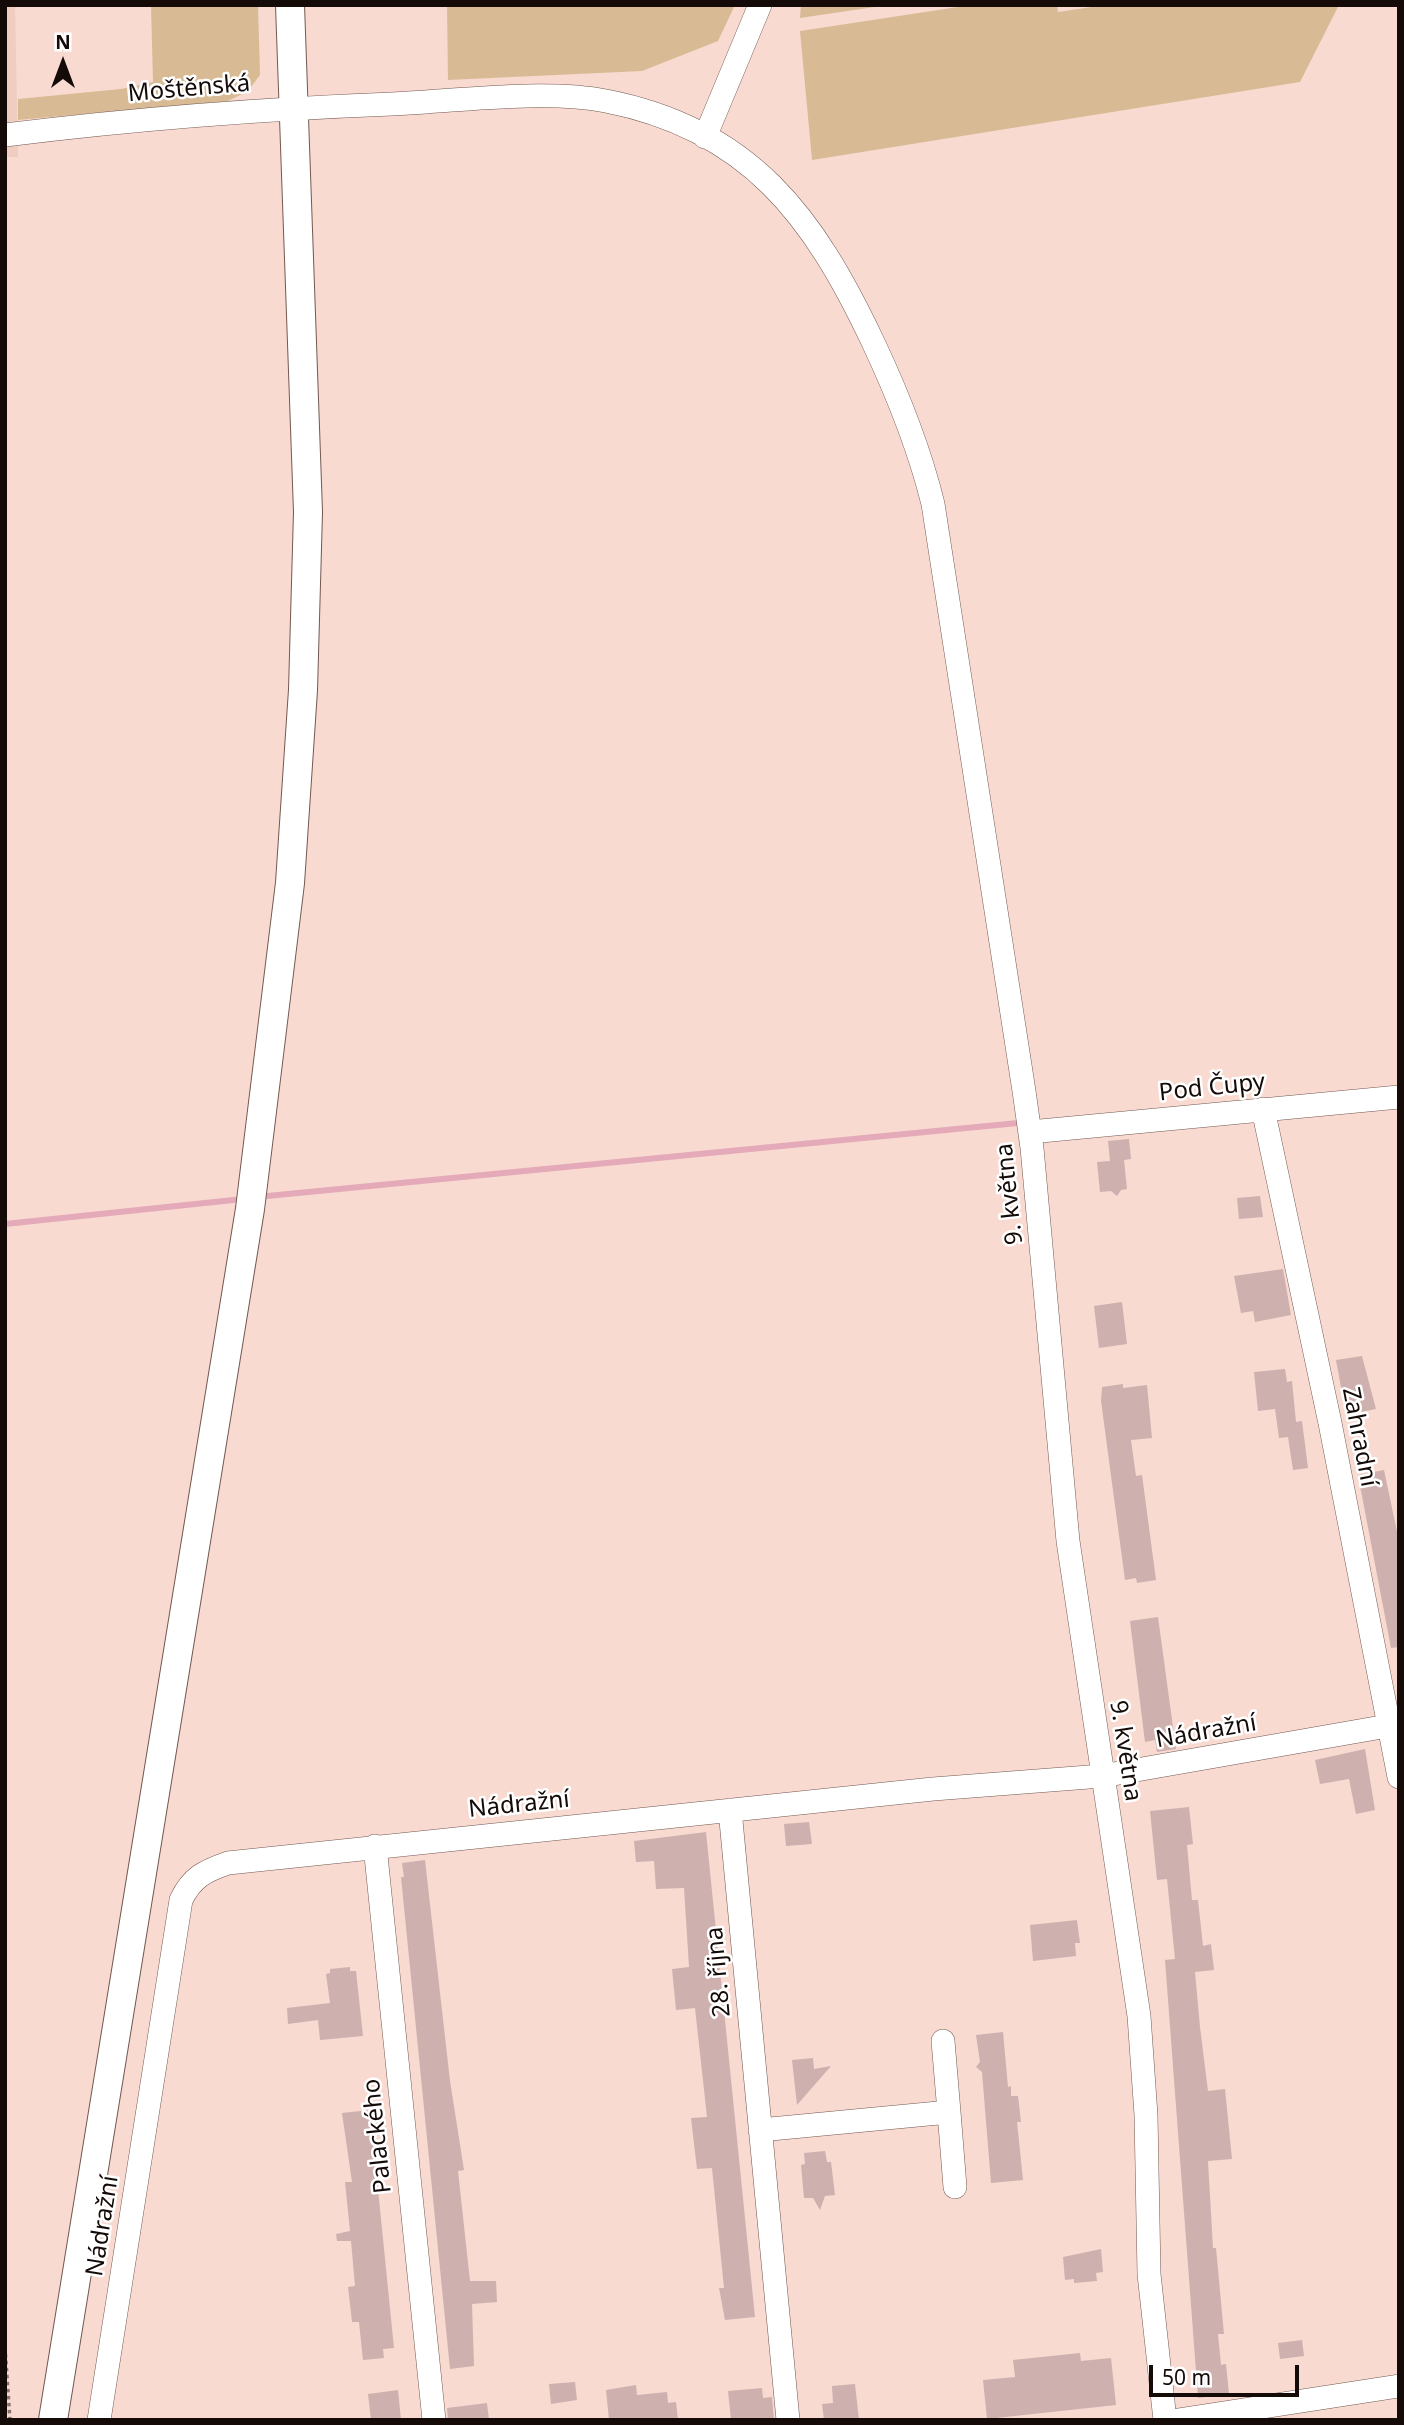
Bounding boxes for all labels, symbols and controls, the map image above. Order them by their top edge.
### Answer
north arrow [28,28,98,98]
text: N [55,29,71,55]
street label: Moštěnská [127,69,251,109]
street label: Pod Čupy [1158,1068,1266,1108]
street label: 9. května [990,1142,1030,1246]
street label: Zahradní [1335,1385,1383,1489]
street label: 9. května [1103,1698,1147,1804]
street label: Nádražní [1153,1709,1259,1755]
street label: Nádražní [467,1785,571,1825]
street label: 28. října [701,1926,737,2018]
street label: Palackého [358,2077,398,2195]
street label: Nádražní [81,2174,125,2278]
scale bar [1152,2352,1302,2396]
text: 50 m [1162,2363,1211,2391]

